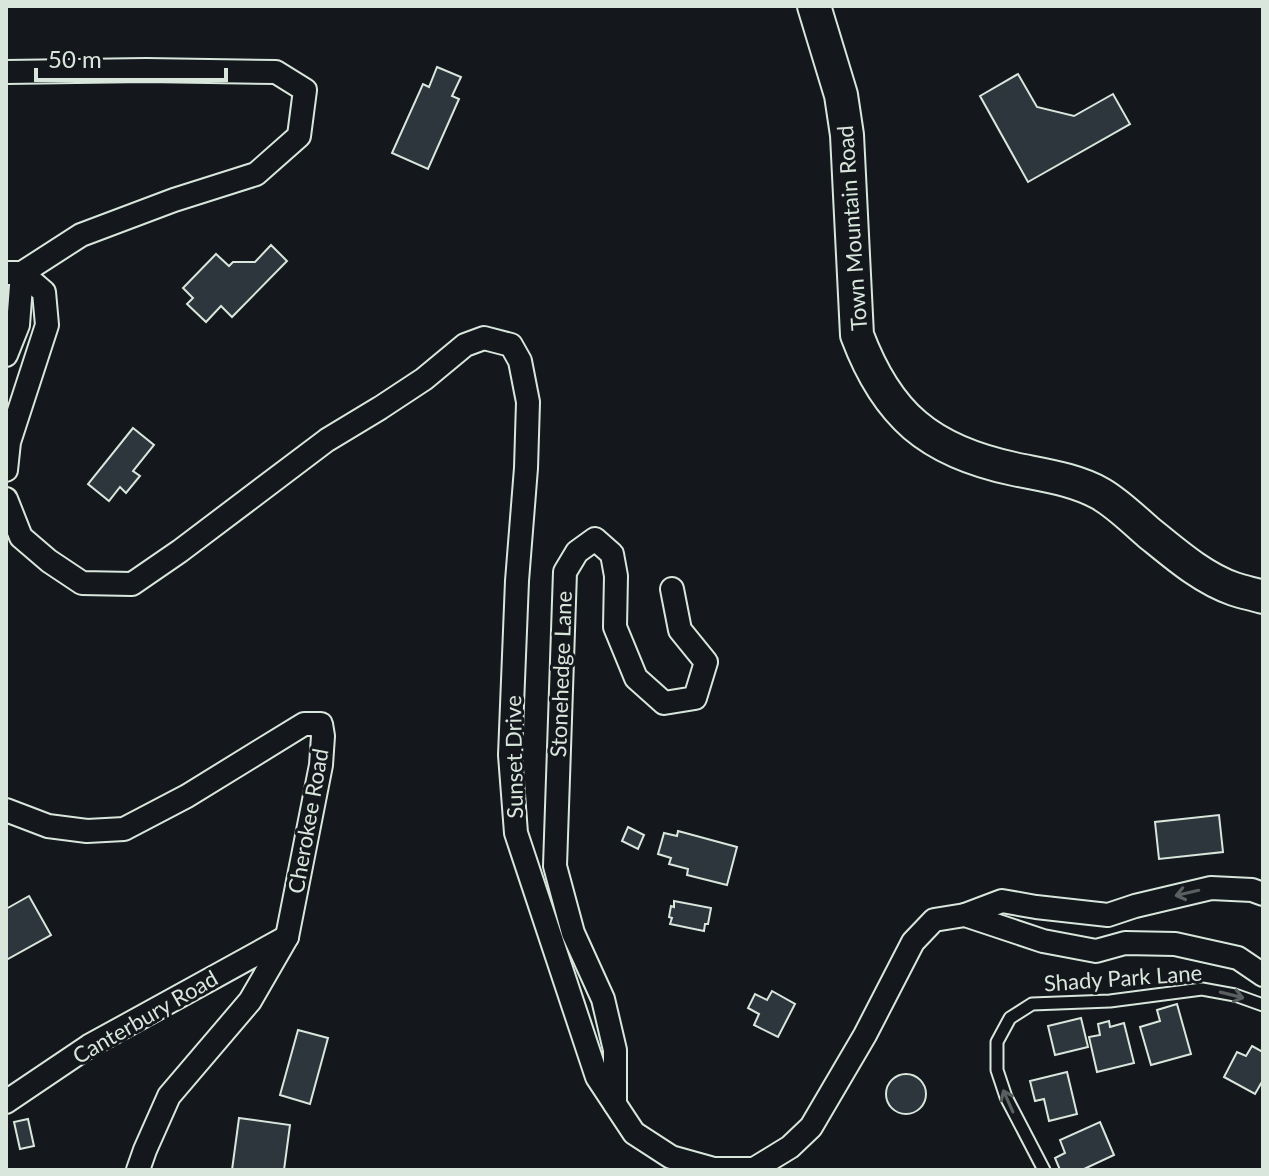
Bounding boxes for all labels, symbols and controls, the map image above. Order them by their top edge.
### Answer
scale bar [36,32,226,82]
text: 50 m [48,44,102,73]
street label: Town Mountain Road [831,125,872,332]
street label: Stonehedge Lane [544,590,577,758]
street label: Sunset Drive [499,695,528,819]
street label: Cherokee Road [281,746,334,896]
one-way arrow [1174,887,1200,902]
street label: Shady Park Lane [1043,959,1203,996]
street label: Canterbury Road [67,964,222,1069]
one-way arrow [1218,989,1244,1004]
one-way arrow [1000,1089,1015,1114]

